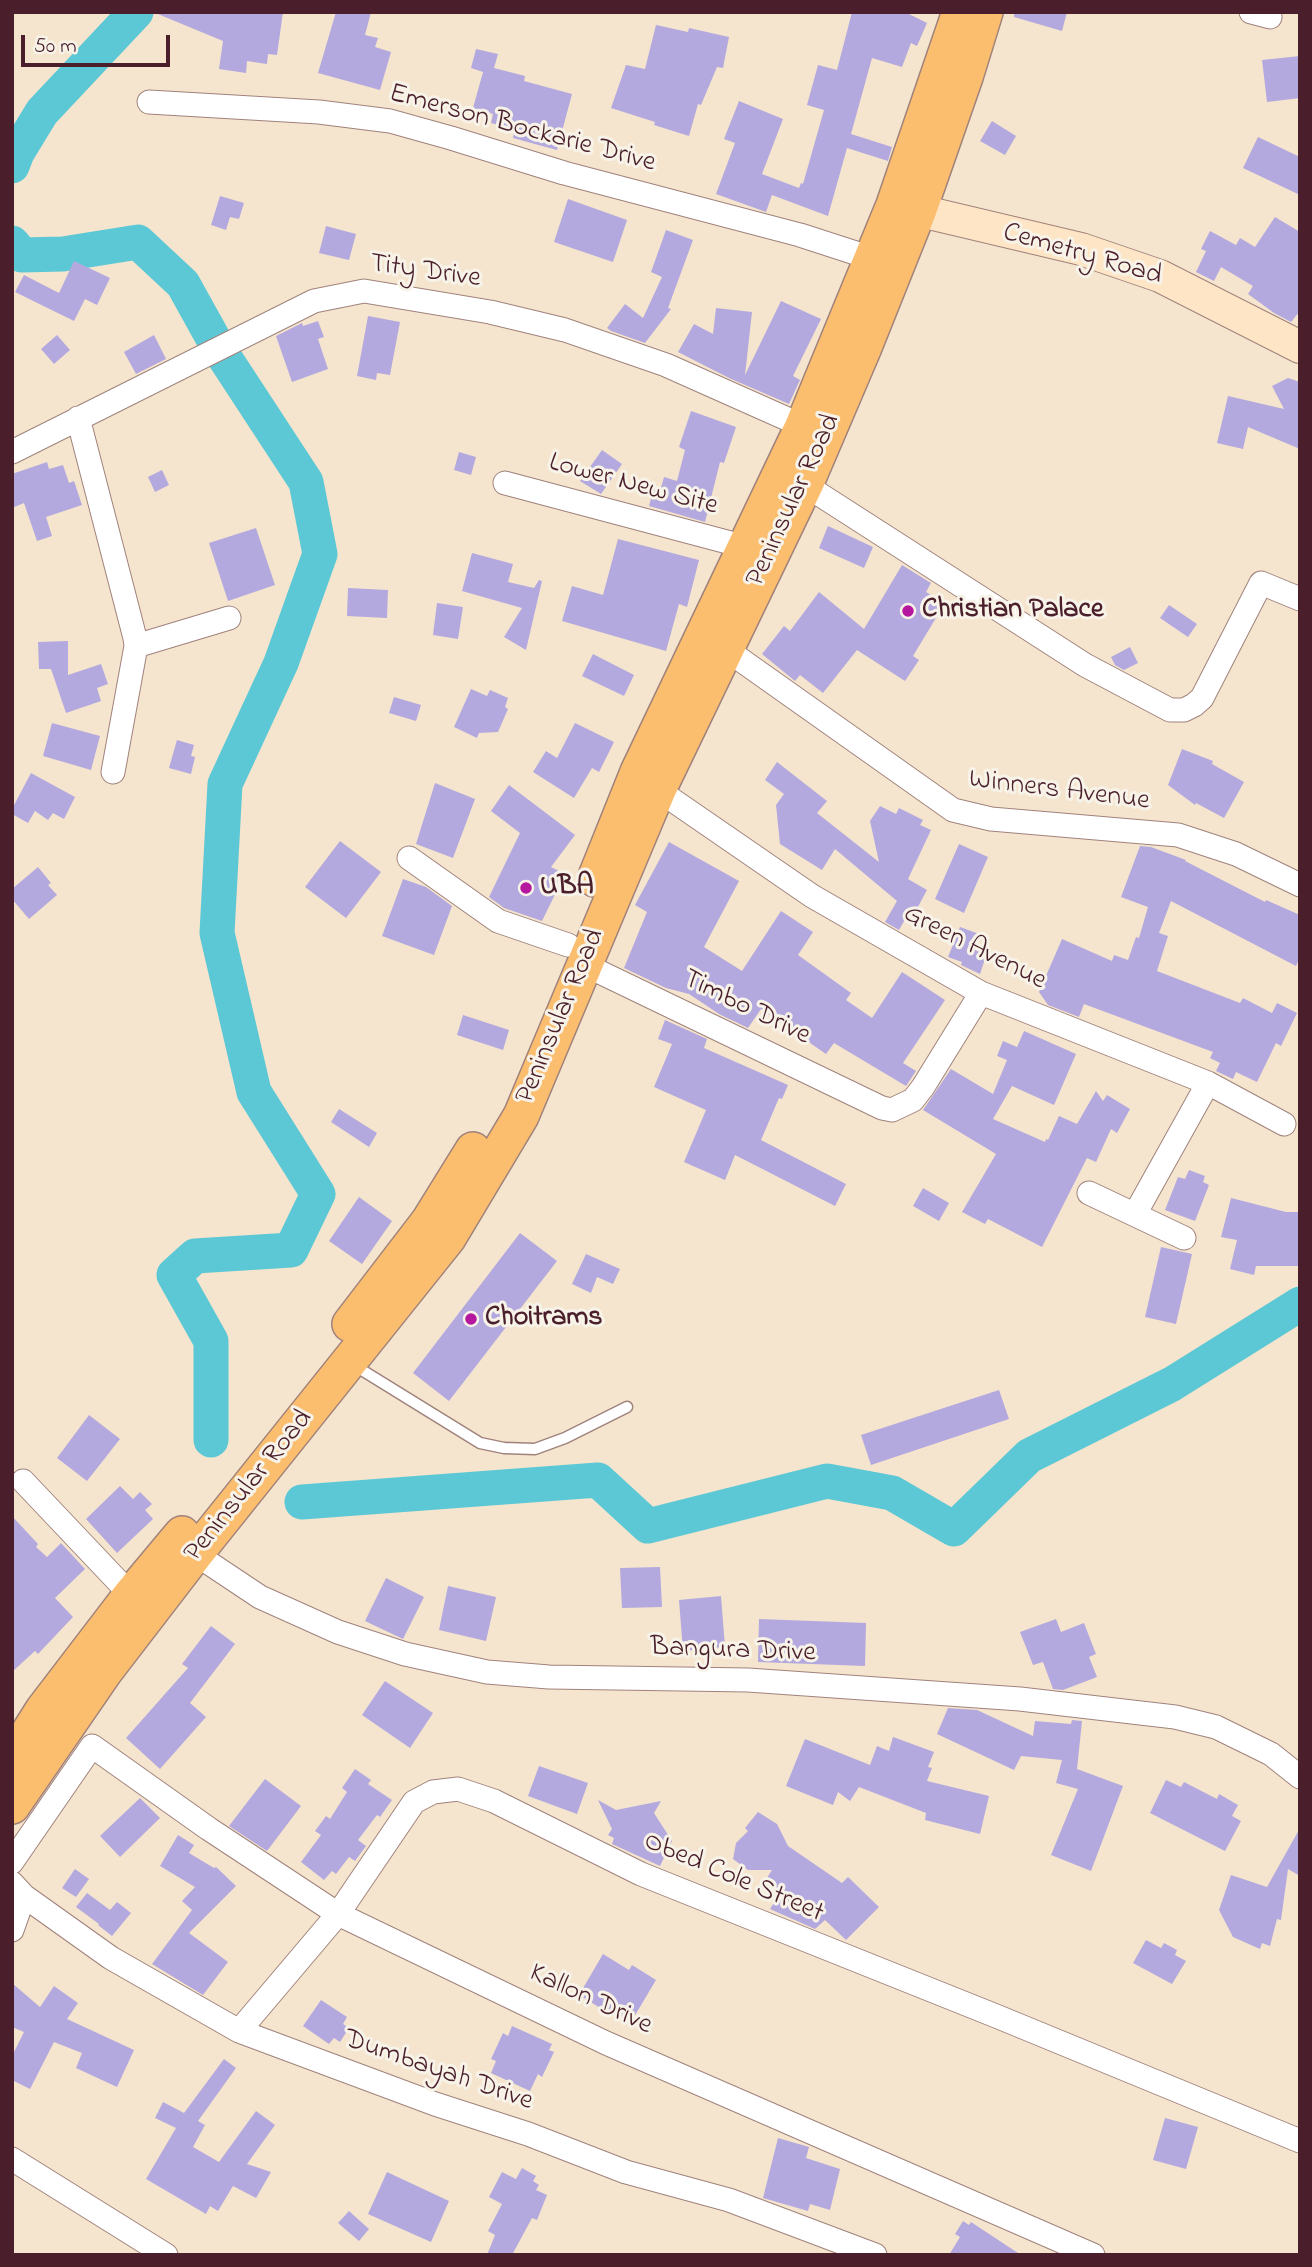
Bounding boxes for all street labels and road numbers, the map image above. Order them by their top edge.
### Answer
street label: Emerson Bockarie Drive [385,78,659,182]
street label: Cemetry Road [999,217,1165,295]
street label: Tity Drive [367,249,483,297]
street label: Peninsular Road [740,409,850,593]
street label: Lower New Site [545,447,721,525]
street label: Winners Avenue [967,764,1151,820]
street label: Green Avenue [897,899,1051,999]
street label: Peninsular Road [510,925,614,1109]
street label: Timbo Drive [677,964,815,1054]
street label: Peninsular Road [178,1404,322,1570]
street label: Bangura Drive [650,1632,816,1672]
street label: Obed Cole Street [638,1826,828,1932]
street label: Kallon Drive [523,1958,657,2044]
street label: Dumbayah Drive [339,2024,537,2120]

